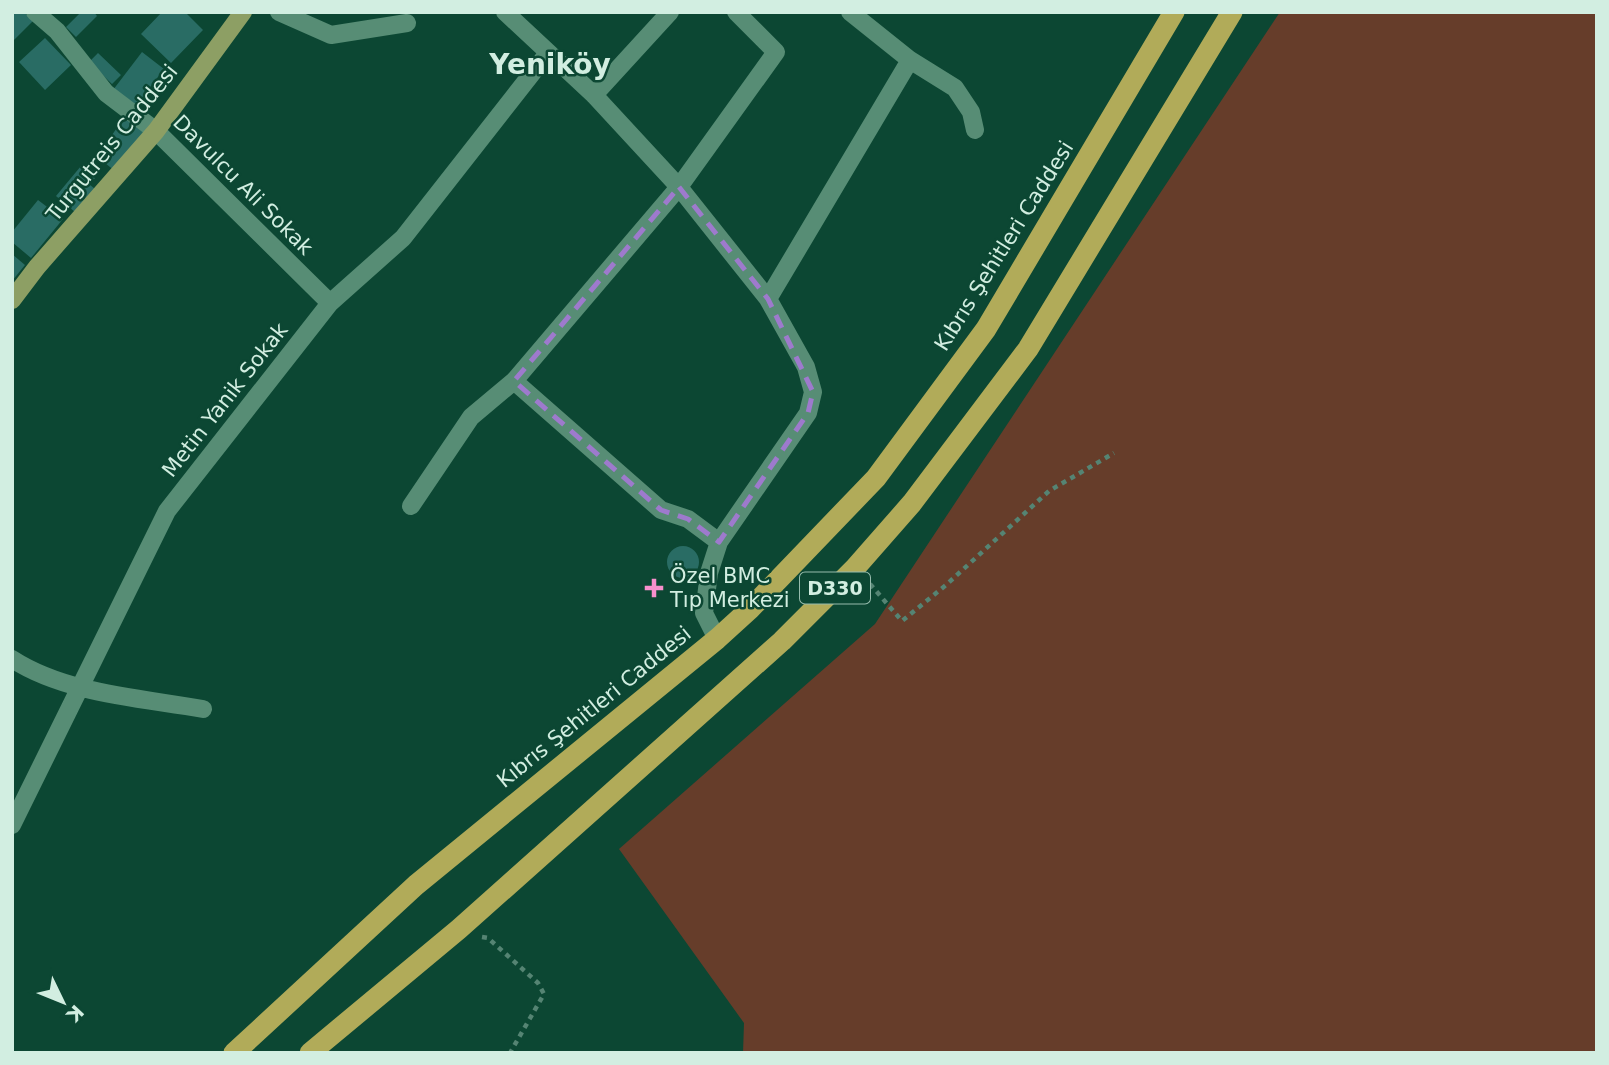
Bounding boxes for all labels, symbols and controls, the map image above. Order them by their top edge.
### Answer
district label: Yeniköy [488,48,611,81]
street label: Turgutreis Caddesi [41,60,183,227]
street label: Davulcu Ali Sokak [168,110,318,260]
street label: Kıbrıs Şehitleri Caddesi [930,137,1078,355]
street label: Metin Yanik Sokak [157,318,293,482]
place label: Özel BMC Tıp Merkezi [669,563,790,612]
road number: D330 [800,572,870,604]
marker: Özel BMC Tıp Merkezi [644,578,664,598]
street label: Kıbrıs Şehitleri Caddesi [492,621,696,793]
north arrow [28,967,98,1037]
text: K [62,1001,89,1027]

